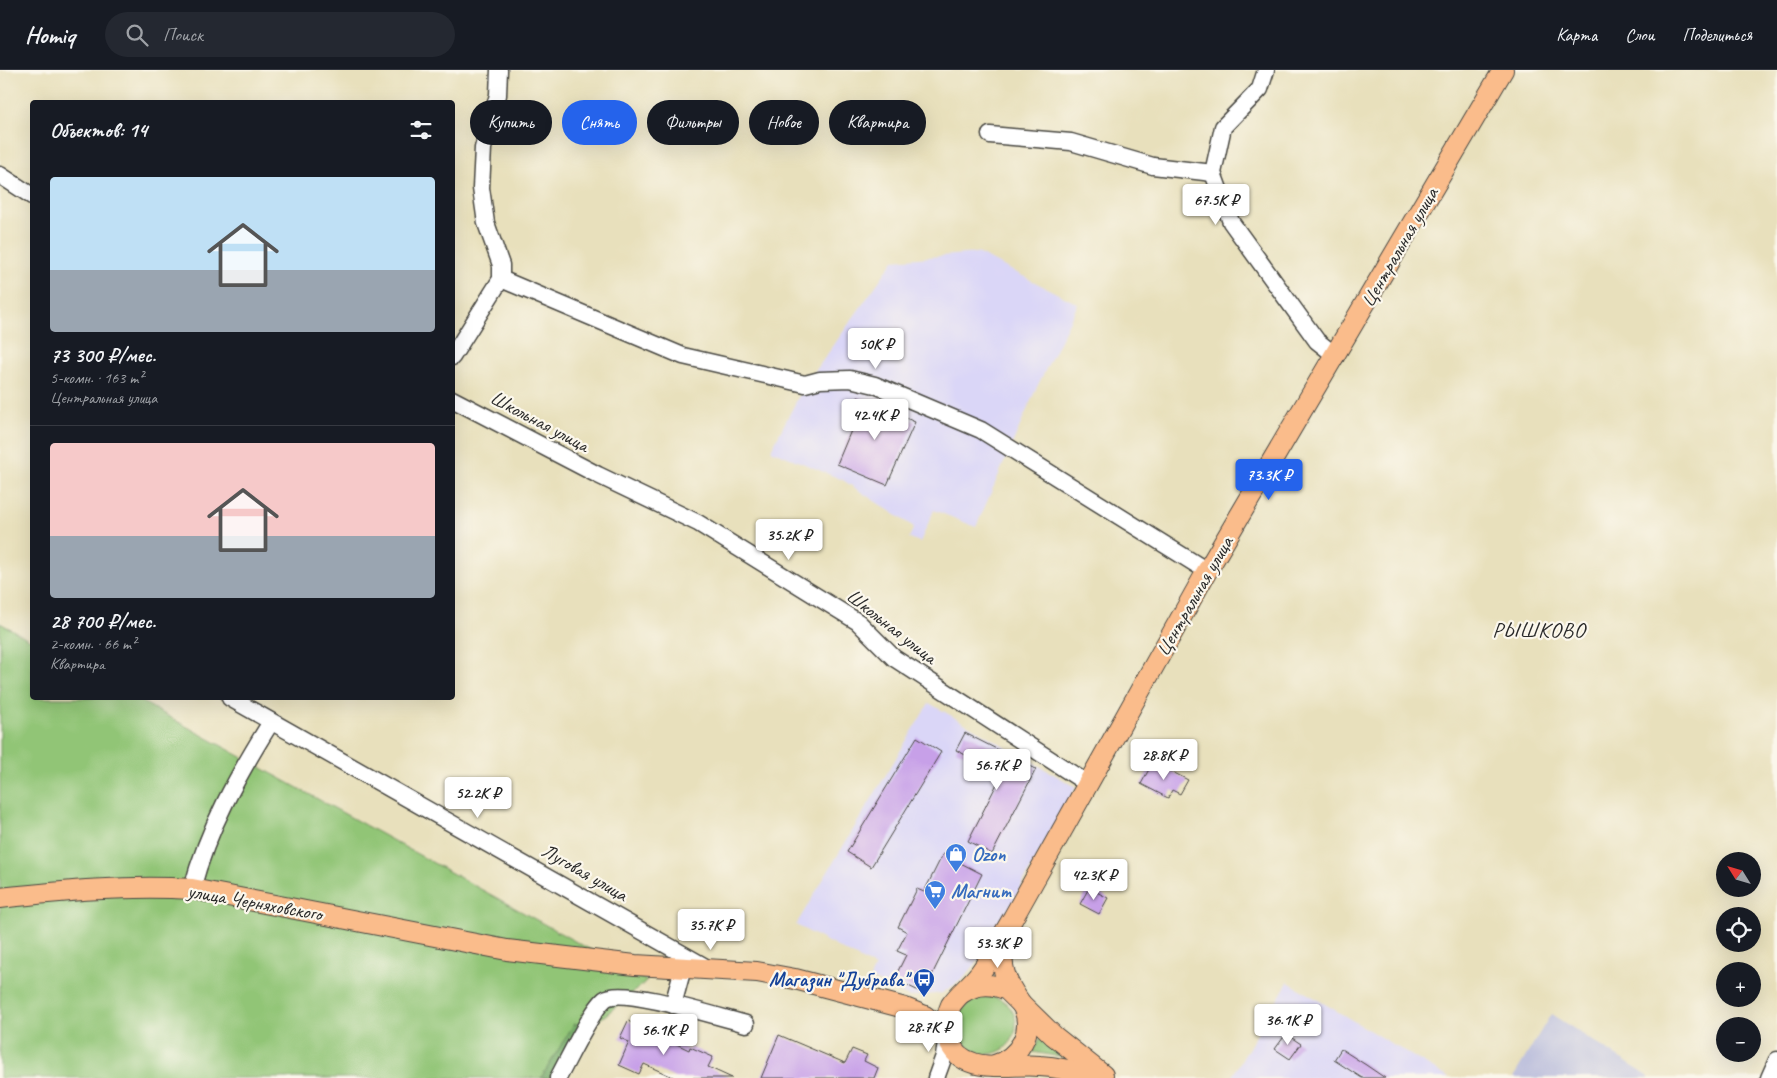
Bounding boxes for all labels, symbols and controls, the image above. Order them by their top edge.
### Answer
search box [105,12,455,57]
text: Homiq [25,20,75,50]
icon: search [123,21,151,49]
text: Поиск [163,23,203,47]
text: Карта [1556,24,1597,46]
text: Слои [1625,24,1654,46]
text: Поделиться [1682,24,1752,46]
chip: Купить [470,100,552,145]
chip: Снять [562,100,637,145]
chip: Фильтры [647,100,739,145]
chip: Новое [749,100,819,145]
chip: Квартира [829,100,926,145]
icon: filters [407,116,435,144]
text: Объектов: 14 [50,117,147,143]
street label: Центральная улица [1355,182,1444,312]
pin: 67.5K ₽ [1170,184,1262,226]
text: 67.5K ₽ [1193,190,1239,210]
icon: home [198,210,288,300]
pin: 50K ₽ [841,328,911,370]
text: 50K ₽ [859,334,893,354]
text: 73 300 ₽/мес. [50,342,156,368]
text: 5-комн. · 163 m² [50,368,143,388]
street label: Школьная улица [486,385,595,459]
text: Центральная улица [50,388,157,408]
pin: 42.4K ₽ [829,398,921,441]
text: 42.4K ₽ [852,405,898,425]
pin: 73.3K ₽ [1223,458,1315,501]
text: 73.3K ₽ [1247,465,1291,485]
icon: home [198,475,288,565]
pin: 35.2K ₽ [743,518,835,561]
text: 35.2K ₽ [767,525,811,545]
street label: Центральная улица [1150,531,1239,661]
street label: Школьная улица [841,583,943,671]
text: 28 700 ₽/мес. [50,608,156,634]
district label: РЫШКОВО [1492,616,1587,644]
text: 2-комн. · 66 m² [50,634,136,654]
text: Квартира [50,654,105,674]
pin: 28.8K ₽ [1118,738,1210,781]
text: 28.8K ₽ [1141,745,1187,765]
pin: 56.7K ₽ [951,748,1043,791]
text: 56.7K ₽ [974,755,1020,775]
pin: 52.2K ₽ [432,776,524,819]
text: 52.2K ₽ [456,783,500,803]
street label: Луговая улица [537,838,633,908]
shop icon: Ozon [944,842,968,873]
place label: Ozon [972,842,1006,867]
north arrow [1716,852,1761,898]
map controls [1716,852,1761,1062]
pin: 42.3K ₽ [1048,858,1140,901]
text: 42.3K ₽ [1071,865,1117,885]
street label: улица Черняховского [185,878,326,927]
supermarket icon: Магнит [923,879,947,910]
place label: Магнит [951,879,1012,904]
button: locate [1716,907,1761,952]
pin: 35.7K ₽ [665,908,757,951]
text: 35.7K ₽ [689,915,733,935]
pin: 53.3K ₽ [952,926,1044,969]
text: 53.3K ₽ [976,933,1020,953]
button: + [1716,962,1761,1007]
place label: Магазин "Дубрава" [769,967,912,993]
bus stop icon: Магазин "Дубрава" [912,967,936,998]
pin: 36.1K ₽ [1242,1004,1334,1046]
pin: 28.7K ₽ [883,1010,975,1053]
text: 36.1K ₽ [1265,1010,1311,1030]
pin: 56.1K ₽ [618,1014,710,1056]
text: 28.7K ₽ [907,1017,951,1037]
button: − [1716,1017,1761,1062]
text: 56.1K ₽ [641,1020,687,1040]

